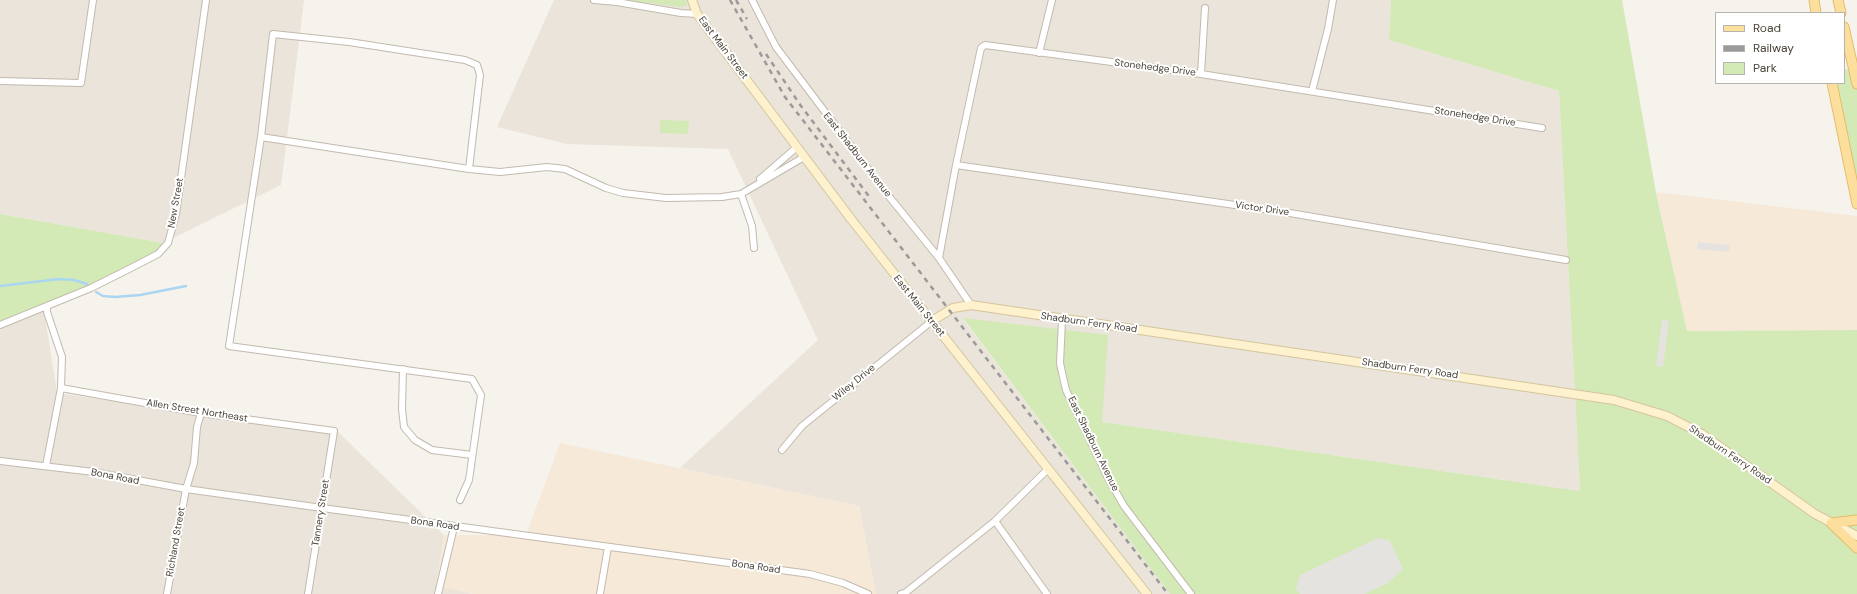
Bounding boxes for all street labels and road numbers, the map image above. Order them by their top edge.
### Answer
street label: East Main Street [696,14,750,82]
street label: Stonehedge Drive [1114,57,1196,79]
street label: Stonehedge Drive [1434,105,1516,129]
street label: East Shadburn Avenue [820,110,894,200]
street label: New Street [166,177,186,229]
street label: Victor Drive [1234,199,1290,219]
street label: East Main Street [891,273,947,339]
street label: Shadburn Ferry Road [1040,310,1138,336]
street label: Shadburn Ferry Road [1361,356,1459,382]
street label: Wiley Drive [830,362,878,404]
street label: East Shadburn Avenue [1065,395,1121,493]
street label: Allen Street Northeast [146,397,248,425]
street label: Shadburn Ferry Road [1686,423,1774,487]
street label: Bona Road [90,466,140,488]
street label: Tannery Street [310,479,332,547]
street label: Richland Street [164,506,188,578]
street label: Bona Road [410,515,460,533]
street label: Bona Road [731,558,781,576]

